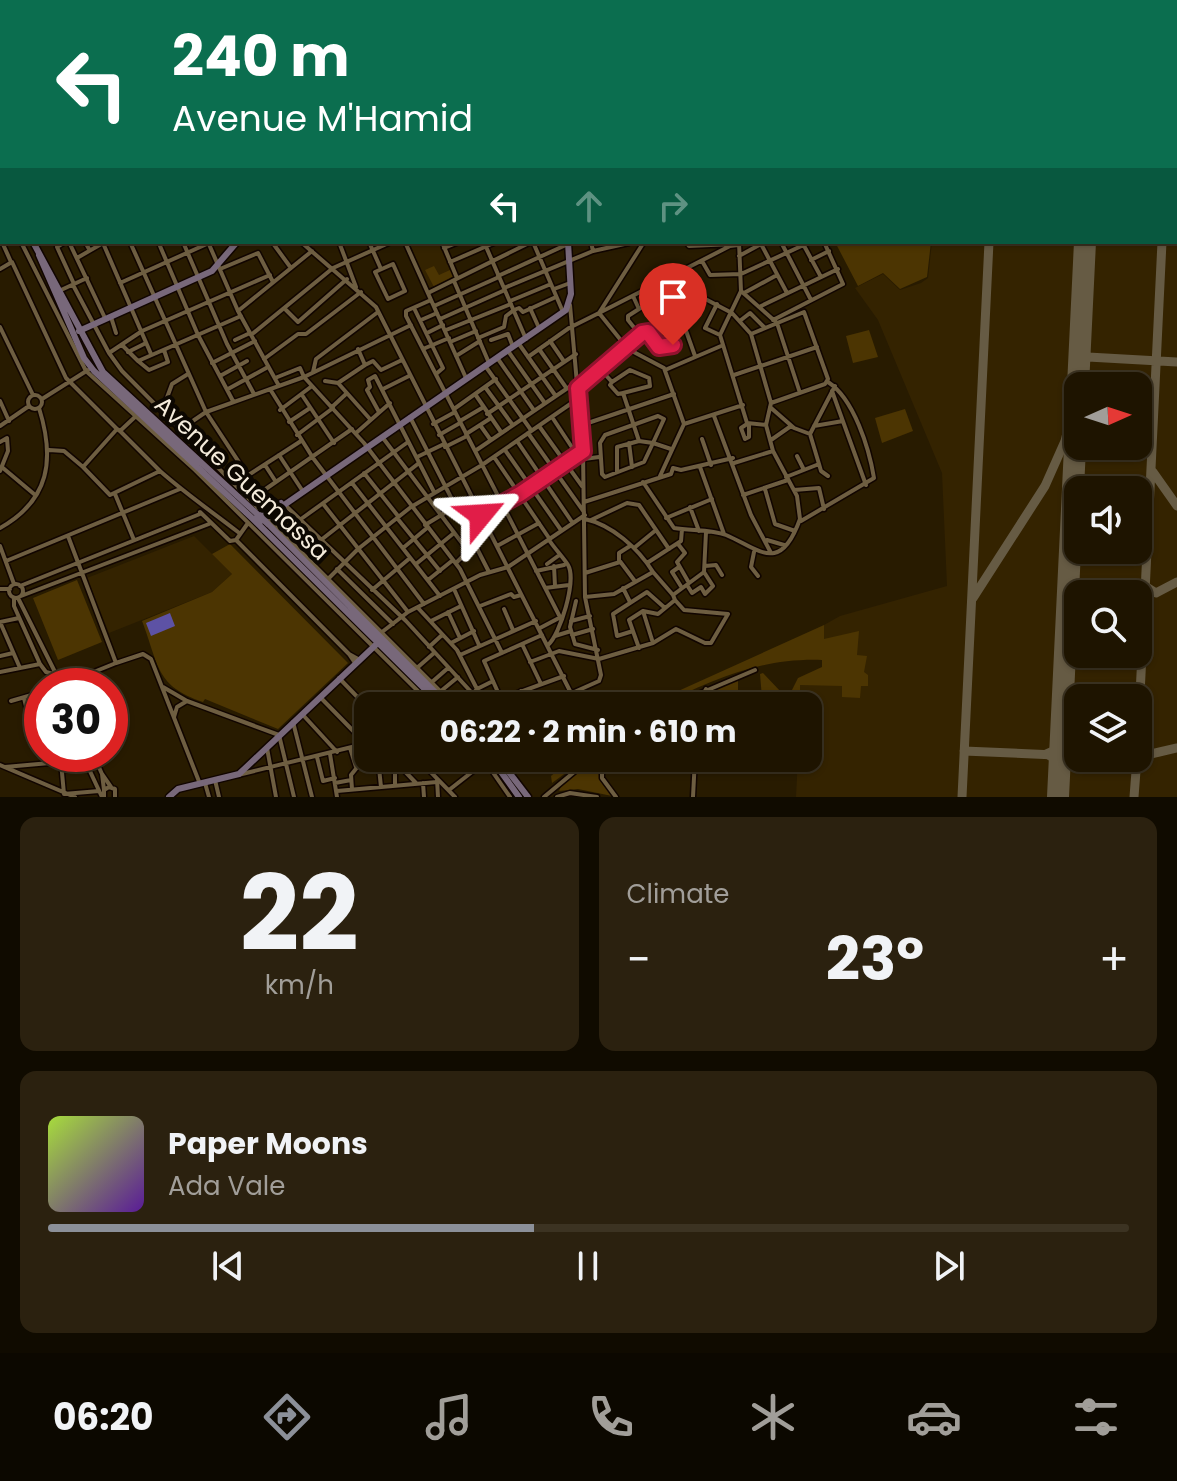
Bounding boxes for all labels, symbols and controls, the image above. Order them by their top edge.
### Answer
text: 240 m [172,17,350,96]
icon: left [40,32,144,136]
text: Avenue M'Hamid [172,93,473,144]
icon: left [483,184,527,228]
icon: ahead [567,184,611,228]
icon: right [651,184,695,228]
pin [639,263,707,345]
icon: arrive [651,275,695,319]
north arrow [1064,372,1152,460]
map controls [1064,372,1152,772]
street label: Avenue Guemassa [147,388,337,568]
position arrow [439,473,523,557]
button: sound [1064,476,1152,564]
button: search [1064,580,1152,668]
speed limit sign: 30 [24,668,128,772]
button: layers [1064,684,1152,772]
text: 06:22 · 2 min · 610 m [439,710,737,753]
text: 22 [240,841,359,986]
text: Climate [627,876,729,912]
text: 23° [826,917,924,1001]
text: − [627,929,651,990]
text: + [1099,929,1129,990]
text: km/h [265,967,334,1003]
text: Paper Moons [168,1122,368,1165]
text: Ada Vale [168,1168,285,1204]
icon: previous [206,1244,250,1288]
icon: pause [566,1244,610,1288]
icon: next [927,1244,971,1288]
icon: directions [259,1389,315,1445]
icon: music [421,1389,477,1445]
icon: phone [583,1389,639,1445]
icon: climate [745,1389,801,1445]
icon: car [906,1389,962,1445]
icon: filters [1068,1389,1124,1445]
text: 06:20 [53,1392,154,1443]

